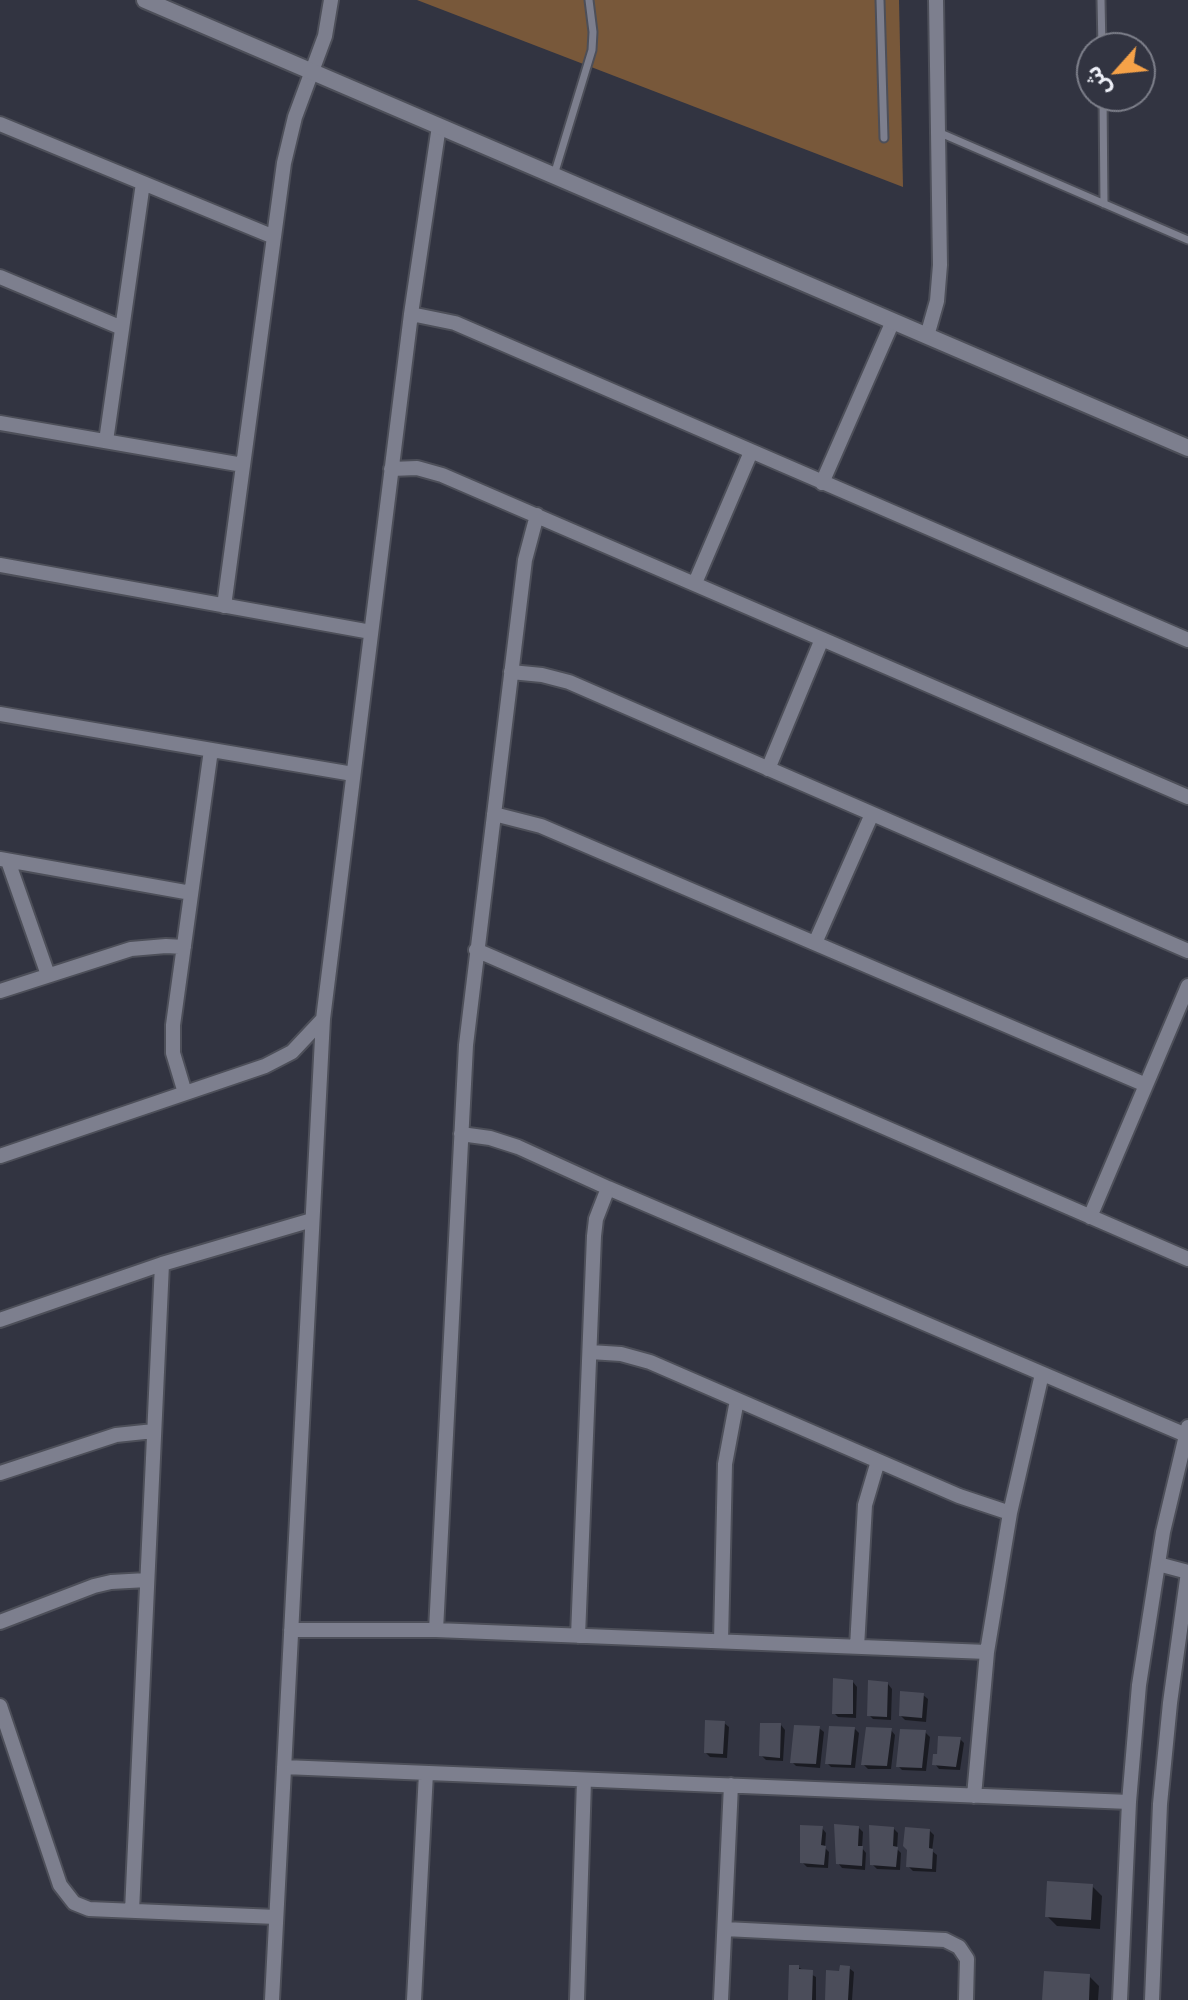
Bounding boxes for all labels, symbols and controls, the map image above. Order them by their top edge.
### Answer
north arrow [1076,32,1156,112]
text: ش [1074,61,1117,103]

